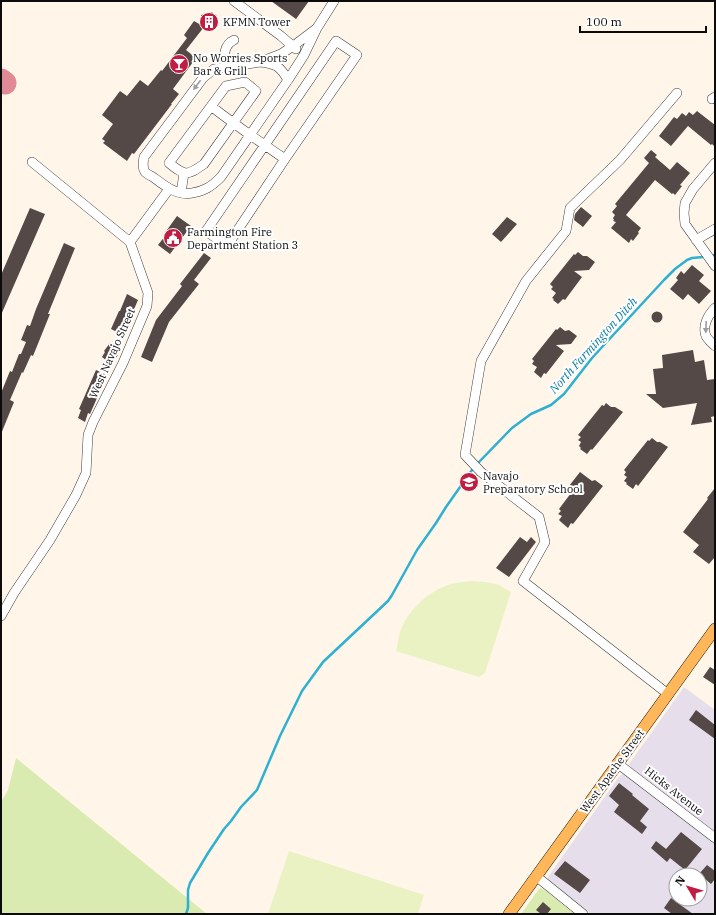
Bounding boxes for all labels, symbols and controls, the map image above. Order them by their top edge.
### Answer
scale bar [580,8,706,34]
building icon: KFMN Tower [198,11,220,33]
text: 100 m [586,14,622,29]
place label: KFMN Tower [223,15,291,29]
place label: No Worries Sports Bar & Grill [193,51,287,78]
bar icon: No Worries Sports Bar & Grill [168,53,190,75]
one-way arrow [193,80,201,91]
place label: Farmington Fire Department Station 3 [187,225,298,252]
public building icon: Farmington Fire Department Station 3 [162,227,184,249]
water label: North Farmington Ditch [545,293,640,397]
street label: West Navajo Street [86,306,138,400]
one-way arrow [703,321,710,334]
place label: Navajo Preparatory School [483,469,583,496]
school or university icon: Navajo Preparatory School [458,471,480,493]
street label: West Apache Street [577,726,647,816]
street label: Hicks Avenue [642,764,706,818]
north arrow [668,867,708,907]
text: N [672,873,688,889]

